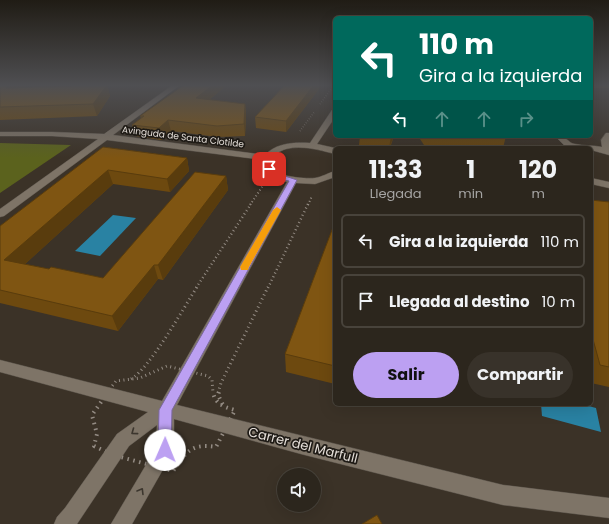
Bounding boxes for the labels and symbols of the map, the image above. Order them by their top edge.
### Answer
street label: Avinguda de Santa Clotilde [121,124,245,150]
pin [252,152,286,186]
street label: Carrer del Marfull [246,422,360,468]
one-way arrow [131,427,138,435]
position arrow [144,429,186,471]
one-way arrow [136,488,144,495]

